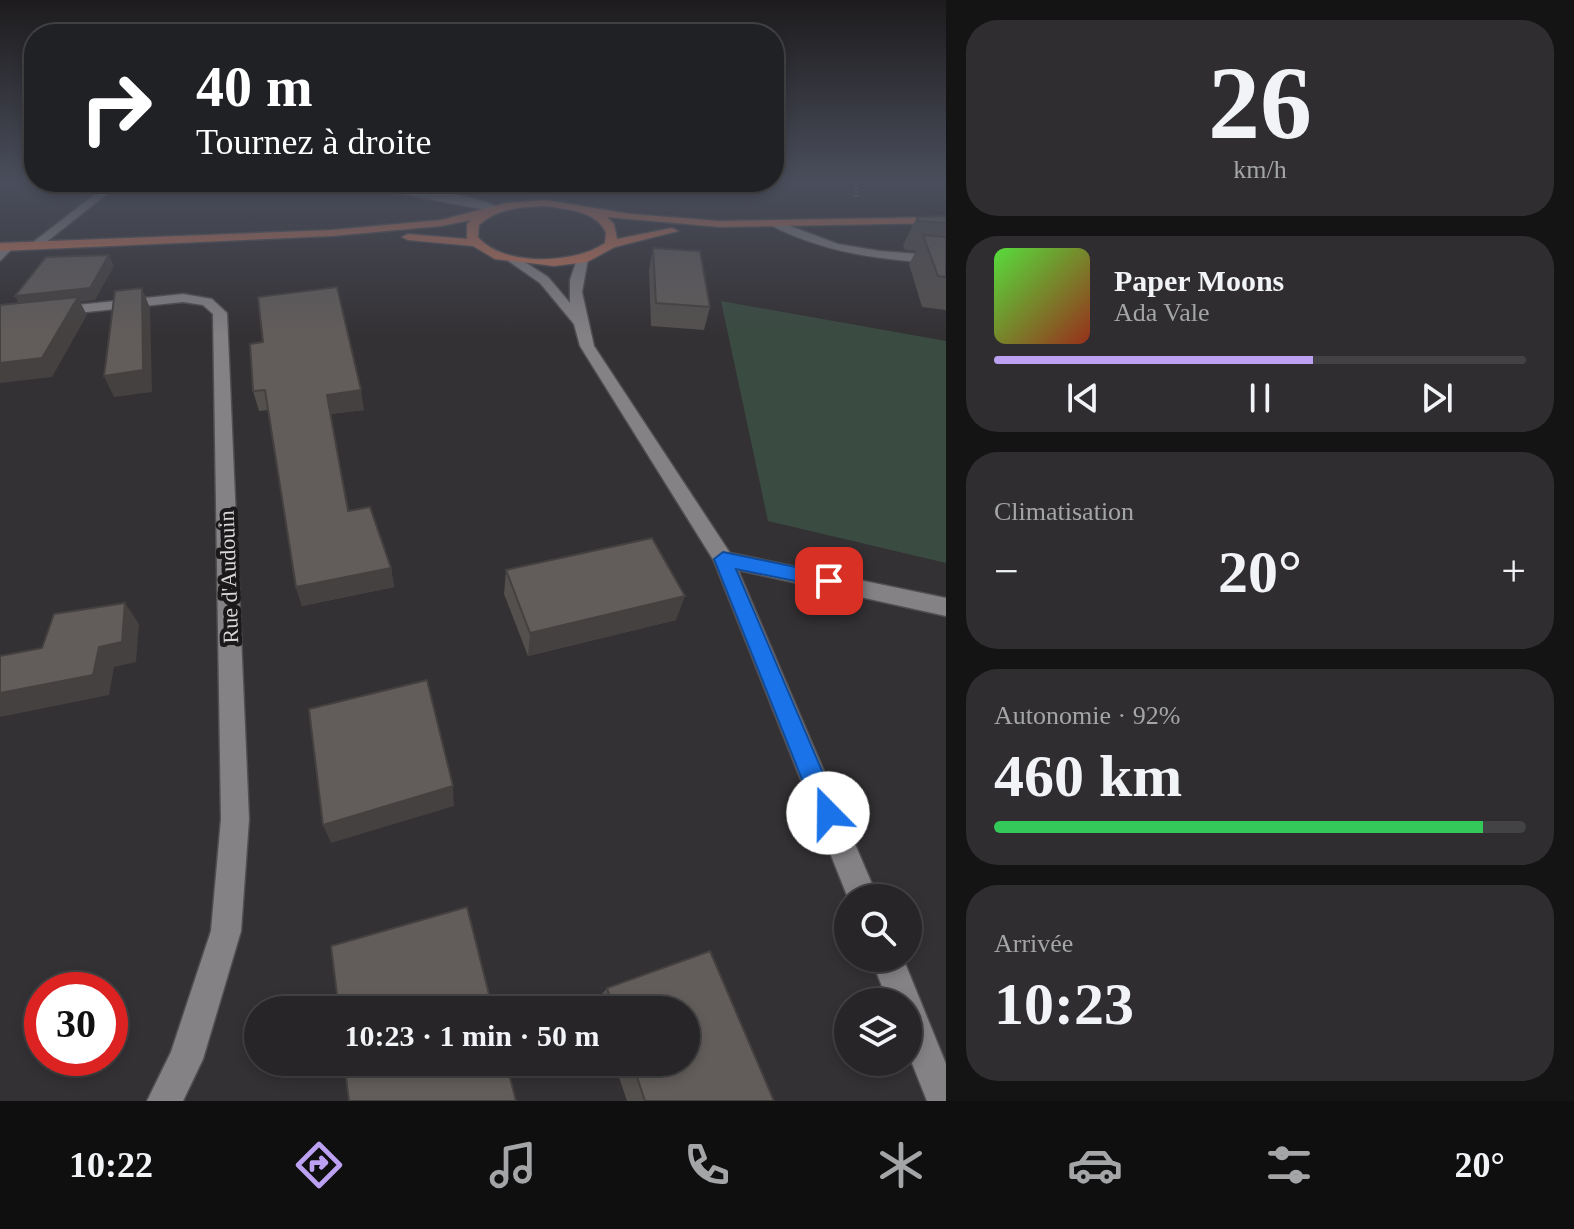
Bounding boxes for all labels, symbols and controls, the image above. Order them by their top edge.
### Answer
text: 26 [1208,45,1312,160]
icon: right [64,56,168,160]
text: 40 m [196,56,313,118]
text: Tournez à droite [196,122,431,162]
text: km/h [1233,155,1287,184]
text: Paper Moons [1114,264,1284,297]
text: Ada Vale [1114,298,1210,327]
icon: previous [1061,376,1105,420]
icon: pause [1238,376,1282,420]
icon: next [1415,376,1459,420]
text: Climatisation [994,497,1134,526]
street label: Rue d'Audouin [214,510,243,644]
text: 20° [1218,539,1302,605]
pin [795,547,863,615]
text: − [994,547,1019,596]
text: + [1501,547,1526,596]
icon: arrive [807,559,851,603]
text: Autonomie · 92% [994,701,1180,730]
text: 460 km [994,743,1182,809]
position arrow [786,771,870,855]
map controls [834,884,922,1076]
button: search [834,884,922,972]
text: Arrivée [994,929,1073,958]
text: 10:23 [994,971,1134,1037]
speed limit sign: 30 [24,972,128,1076]
button: layers [834,988,922,1076]
text: 10:23 · 1 min · 50 m [345,1019,600,1052]
icon: directions [291,1137,347,1193]
icon: music [485,1137,541,1193]
icon: phone [679,1137,735,1193]
icon: climate [873,1137,929,1193]
icon: car [1067,1137,1123,1193]
icon: filters [1261,1137,1317,1193]
text: 10:22 [69,1145,153,1185]
text: 20° [1455,1145,1505,1185]

